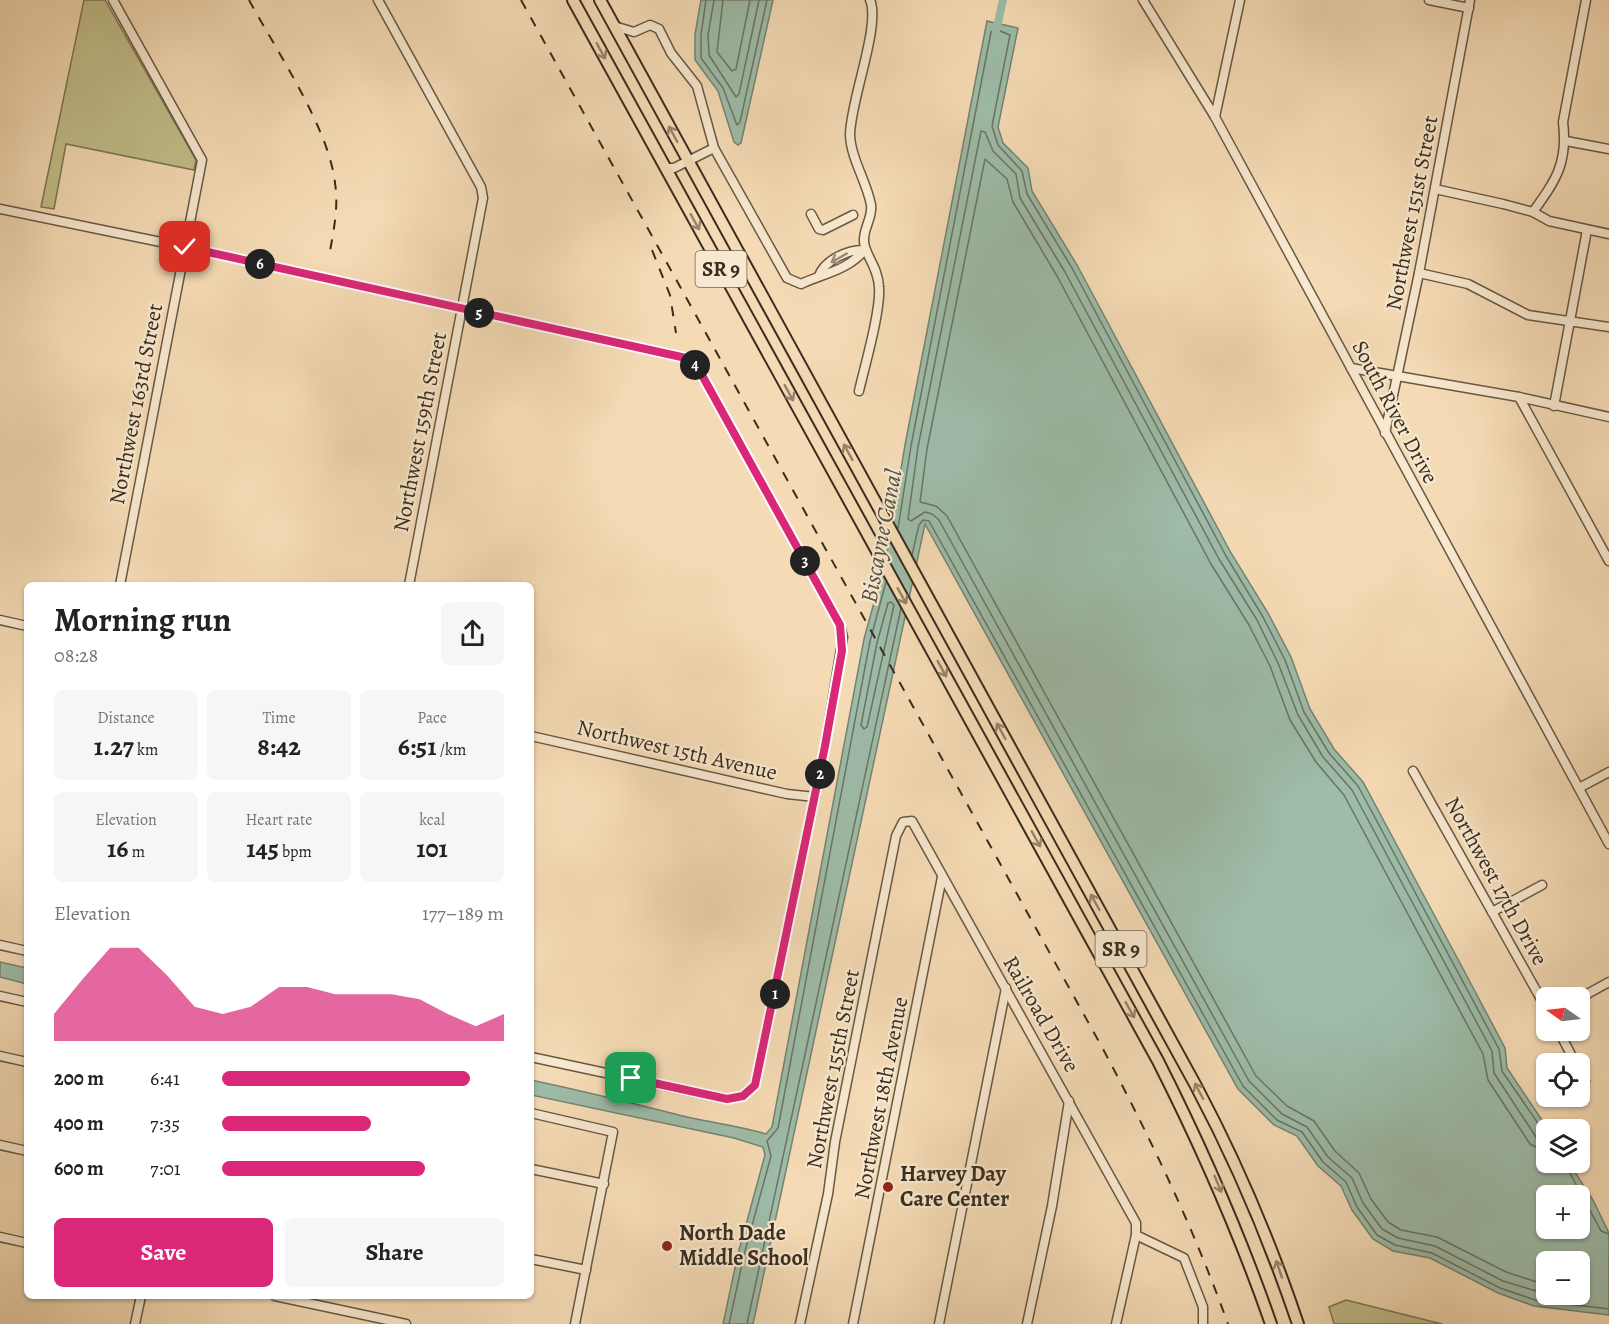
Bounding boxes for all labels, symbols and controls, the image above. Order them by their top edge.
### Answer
one-way arrow [595,42,607,59]
street label: Northwest 151st Street [1378,113,1446,313]
one-way arrow [667,126,679,143]
one-way arrow [689,213,701,230]
pin [159,221,210,272]
icon: check [168,230,201,263]
pin: 6 [245,249,275,279]
road number: SR 9 [696,251,746,287]
one-way arrow [831,252,848,264]
text: 6 [256,253,264,275]
pin: 5 [464,298,494,328]
street label: Northwest 163rd Street [102,301,170,507]
text: 5 [476,302,482,324]
street label: Northwest 159th Street [386,329,454,535]
street label: South River Drive [1345,335,1445,489]
pin: 4 [680,350,710,380]
text: 4 [691,354,699,376]
one-way arrow [783,384,795,401]
one-way arrow [842,444,853,462]
water label: Biscayne Canal [852,466,910,606]
pin: 3 [790,546,820,576]
text: 3 [802,550,808,572]
one-way arrow [896,587,908,604]
text: Morning run [54,597,231,642]
button: share [441,602,504,665]
text: 08:28 [54,642,98,669]
one-way arrow [937,659,948,677]
text: Distance [97,707,155,729]
text: Time [262,707,296,729]
text: Pace [417,707,447,729]
street label: Northwest 15th Avenue [574,712,780,788]
one-way arrow [995,723,1007,740]
text: 1.27 [94,729,134,764]
text: 8:42 [257,729,301,764]
text: 6:51 [398,729,437,764]
text: km [134,739,158,761]
text: /km [437,739,466,761]
pin: 2 [805,759,835,789]
text: 2 [816,763,824,785]
street label: Northwest 17th Drive [1437,791,1555,971]
text: Elevation [95,809,157,831]
text: Heart rate [246,809,312,831]
text: kcal [419,809,445,831]
one-way arrow [1031,830,1042,848]
text: 16 [107,831,128,866]
text: 145 [246,831,279,866]
text: 101 [416,831,448,866]
text: m [128,841,145,863]
text: bpm [279,841,312,863]
one-way arrow [1089,894,1101,911]
text: Elevation [54,900,131,927]
text: 177–189 m [422,900,504,927]
road number: SR 9 [1096,931,1146,967]
street label: Railroad Drive [996,950,1086,1078]
street label: Northwest 155th Street [799,967,867,1171]
pin: 1 [760,979,790,1009]
text: 1 [772,983,778,1005]
north arrow [1536,987,1590,1041]
map controls [1536,987,1590,1305]
street label: Northwest 18th Avenue [847,994,915,1202]
one-way arrow [1124,1001,1136,1018]
pin [605,1052,656,1103]
button: locate [1536,1053,1590,1107]
icon: arrive [614,1061,647,1094]
text: 200 m [54,1065,104,1092]
text: 6:41 [150,1065,180,1092]
one-way arrow [1193,1083,1205,1100]
text: 400 m [54,1110,104,1137]
text: 7:35 [150,1110,180,1137]
button: layers [1536,1119,1590,1173]
text: 600 m [54,1155,104,1182]
text: 7:01 [150,1155,181,1182]
place label: Harvey Day Care Center [900,1159,1009,1214]
one-way arrow [1213,1175,1224,1193]
marker: Harvey Day Care Center [881,1180,895,1194]
button: + [1536,1185,1590,1239]
button: Save [54,1218,273,1287]
button: Share [285,1218,504,1287]
place label: North Dade Middle School [679,1218,809,1273]
marker: North Dade Middle School [660,1239,674,1253]
button: − [1536,1251,1590,1305]
one-way arrow [1273,1260,1284,1278]

